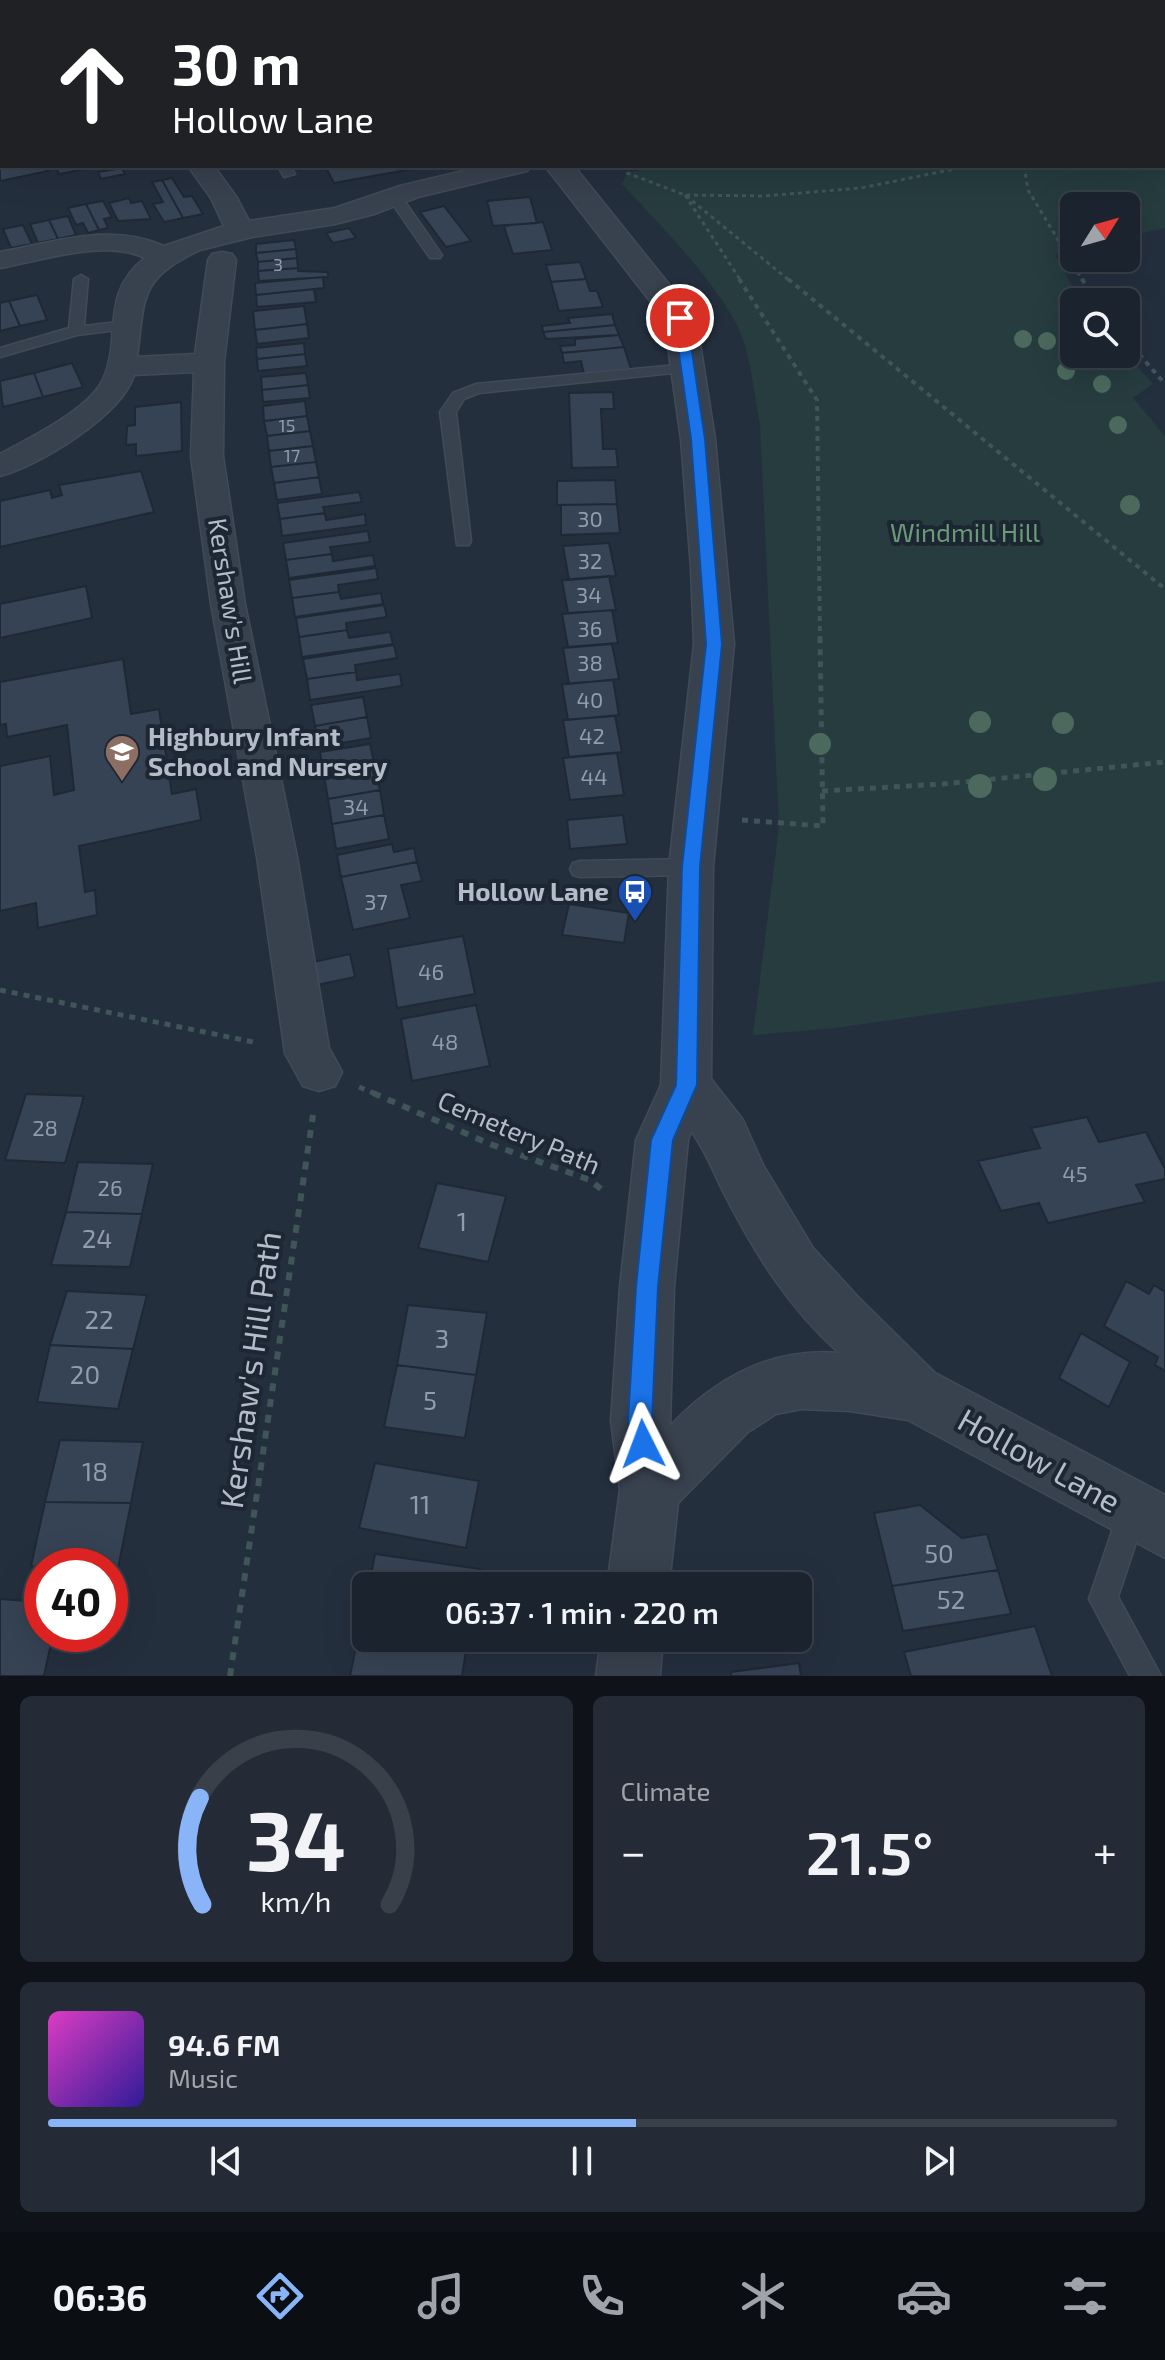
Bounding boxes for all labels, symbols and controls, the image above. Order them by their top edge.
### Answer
text: 30 m [172,29,301,96]
icon: ahead [40,32,144,136]
text: Hollow Lane [172,97,374,140]
north arrow [1060,192,1140,272]
map controls [1060,192,1140,368]
house number: 3 [273,253,283,275]
pin [646,284,714,352]
button: search [1060,288,1140,368]
icon: arrive [658,296,702,340]
house number: 15 [279,414,295,436]
house number: 17 [284,444,300,466]
house number: 30 [577,505,603,531]
street label: Kershaw's Hill [203,516,260,686]
park label: Windmill Hill [890,516,1040,547]
house number: 32 [578,547,602,573]
house number: 34 [576,581,602,607]
house number: 36 [578,615,602,641]
house number: 38 [577,649,603,675]
house number: 40 [577,686,603,712]
place label: Highbury Infant School and Nursery [148,720,388,782]
house number: 42 [579,722,605,748]
school or university icon: Highbury Infant School and Nursery [103,733,141,783]
house number: 44 [580,763,608,789]
house number: 34 [343,793,369,819]
bus stop icon: Hollow Lane [616,873,654,923]
place label: Hollow Lane [457,875,609,906]
house number: 37 [364,888,388,914]
house number: 46 [418,958,444,984]
house number: 48 [432,1028,458,1054]
street label: Cemetery Path [434,1083,605,1180]
house number: 28 [32,1114,58,1140]
house number: 45 [1062,1160,1088,1186]
house number: 26 [98,1174,122,1200]
house number: 1 [457,1205,467,1236]
house number: 24 [82,1222,112,1253]
street label: Kershaw's Hill Path [211,1229,287,1511]
house number: 22 [84,1303,114,1334]
house number: 3 [435,1322,449,1353]
house number: 20 [70,1358,100,1389]
house number: 5 [423,1384,437,1415]
street label: Hollow Lane [952,1399,1128,1519]
position arrow [601,1402,685,1486]
house number: 18 [82,1455,108,1486]
house number: 11 [410,1488,430,1519]
house number: 50 [924,1537,954,1568]
speed limit sign: 40 [24,1548,128,1652]
house number: 52 [937,1583,965,1614]
text: 06:37 · 1 min · 220 m [445,1594,719,1630]
text: Climate [621,1775,710,1806]
text: 34 [246,1788,346,1888]
text: 21.5° [806,1815,933,1887]
text: − [621,1824,646,1877]
text: + [1093,1824,1117,1877]
text: km/h [261,1883,332,1918]
text: 94.6 FM [168,2026,280,2062]
text: Music [168,2062,238,2093]
icon: previous [204,2139,248,2183]
icon: pause [560,2139,604,2183]
icon: next [917,2139,961,2183]
icon: directions [252,2268,308,2324]
icon: music [413,2268,469,2324]
icon: phone [574,2268,630,2324]
icon: climate [735,2268,791,2324]
icon: car [896,2268,952,2324]
icon: filters [1057,2268,1113,2324]
text: 06:36 [52,2275,147,2318]

